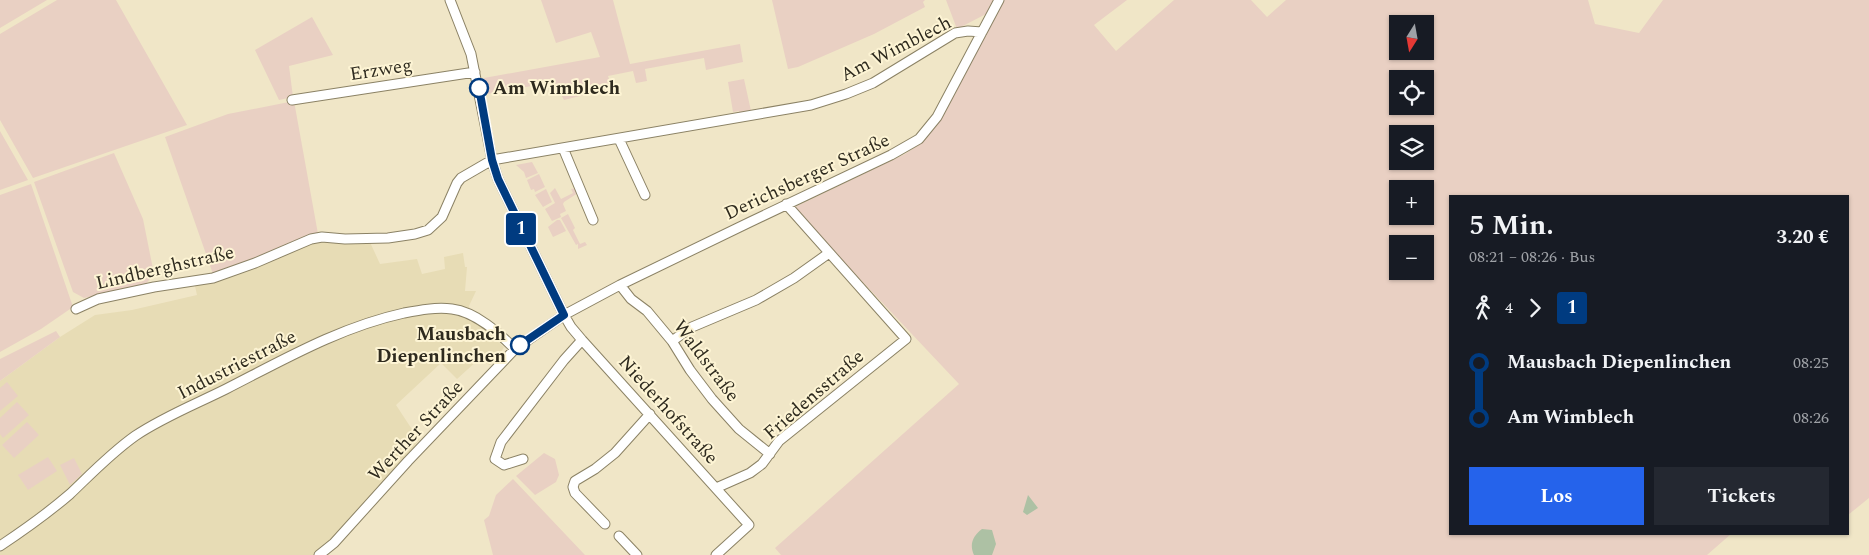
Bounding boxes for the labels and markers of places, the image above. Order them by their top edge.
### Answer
place label: Am Wimblech [493,74,620,103]
marker: Am Wimblech [469,78,489,98]
place label: Mausbach Diepenlinchen [376,320,506,371]
marker: Mausbach Diepenlinchen [510,335,530,355]

